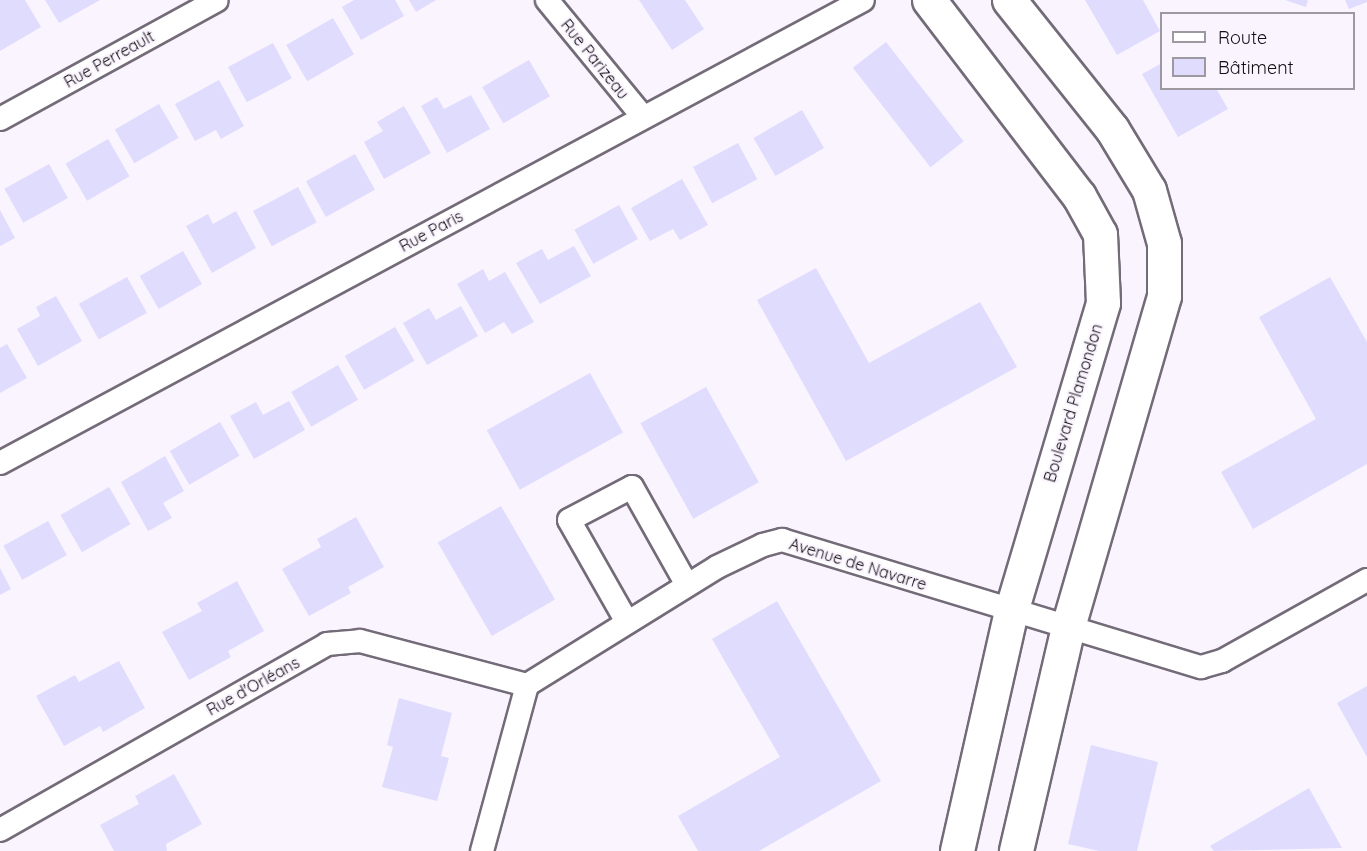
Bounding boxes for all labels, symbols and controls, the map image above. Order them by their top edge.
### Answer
legend [1160,12,1355,90]
street label: Rue Parizeau [557,15,633,103]
street label: Rue Perreault [61,26,157,92]
text: Route [1218,26,1267,49]
text: Bâtiment [1218,56,1294,79]
street label: Rue Paris [396,206,466,256]
street label: Boulevard Plamondon [1040,321,1106,485]
street label: Avenue de Navarre [787,534,929,594]
street label: Rue d'Orléans [203,653,303,719]

